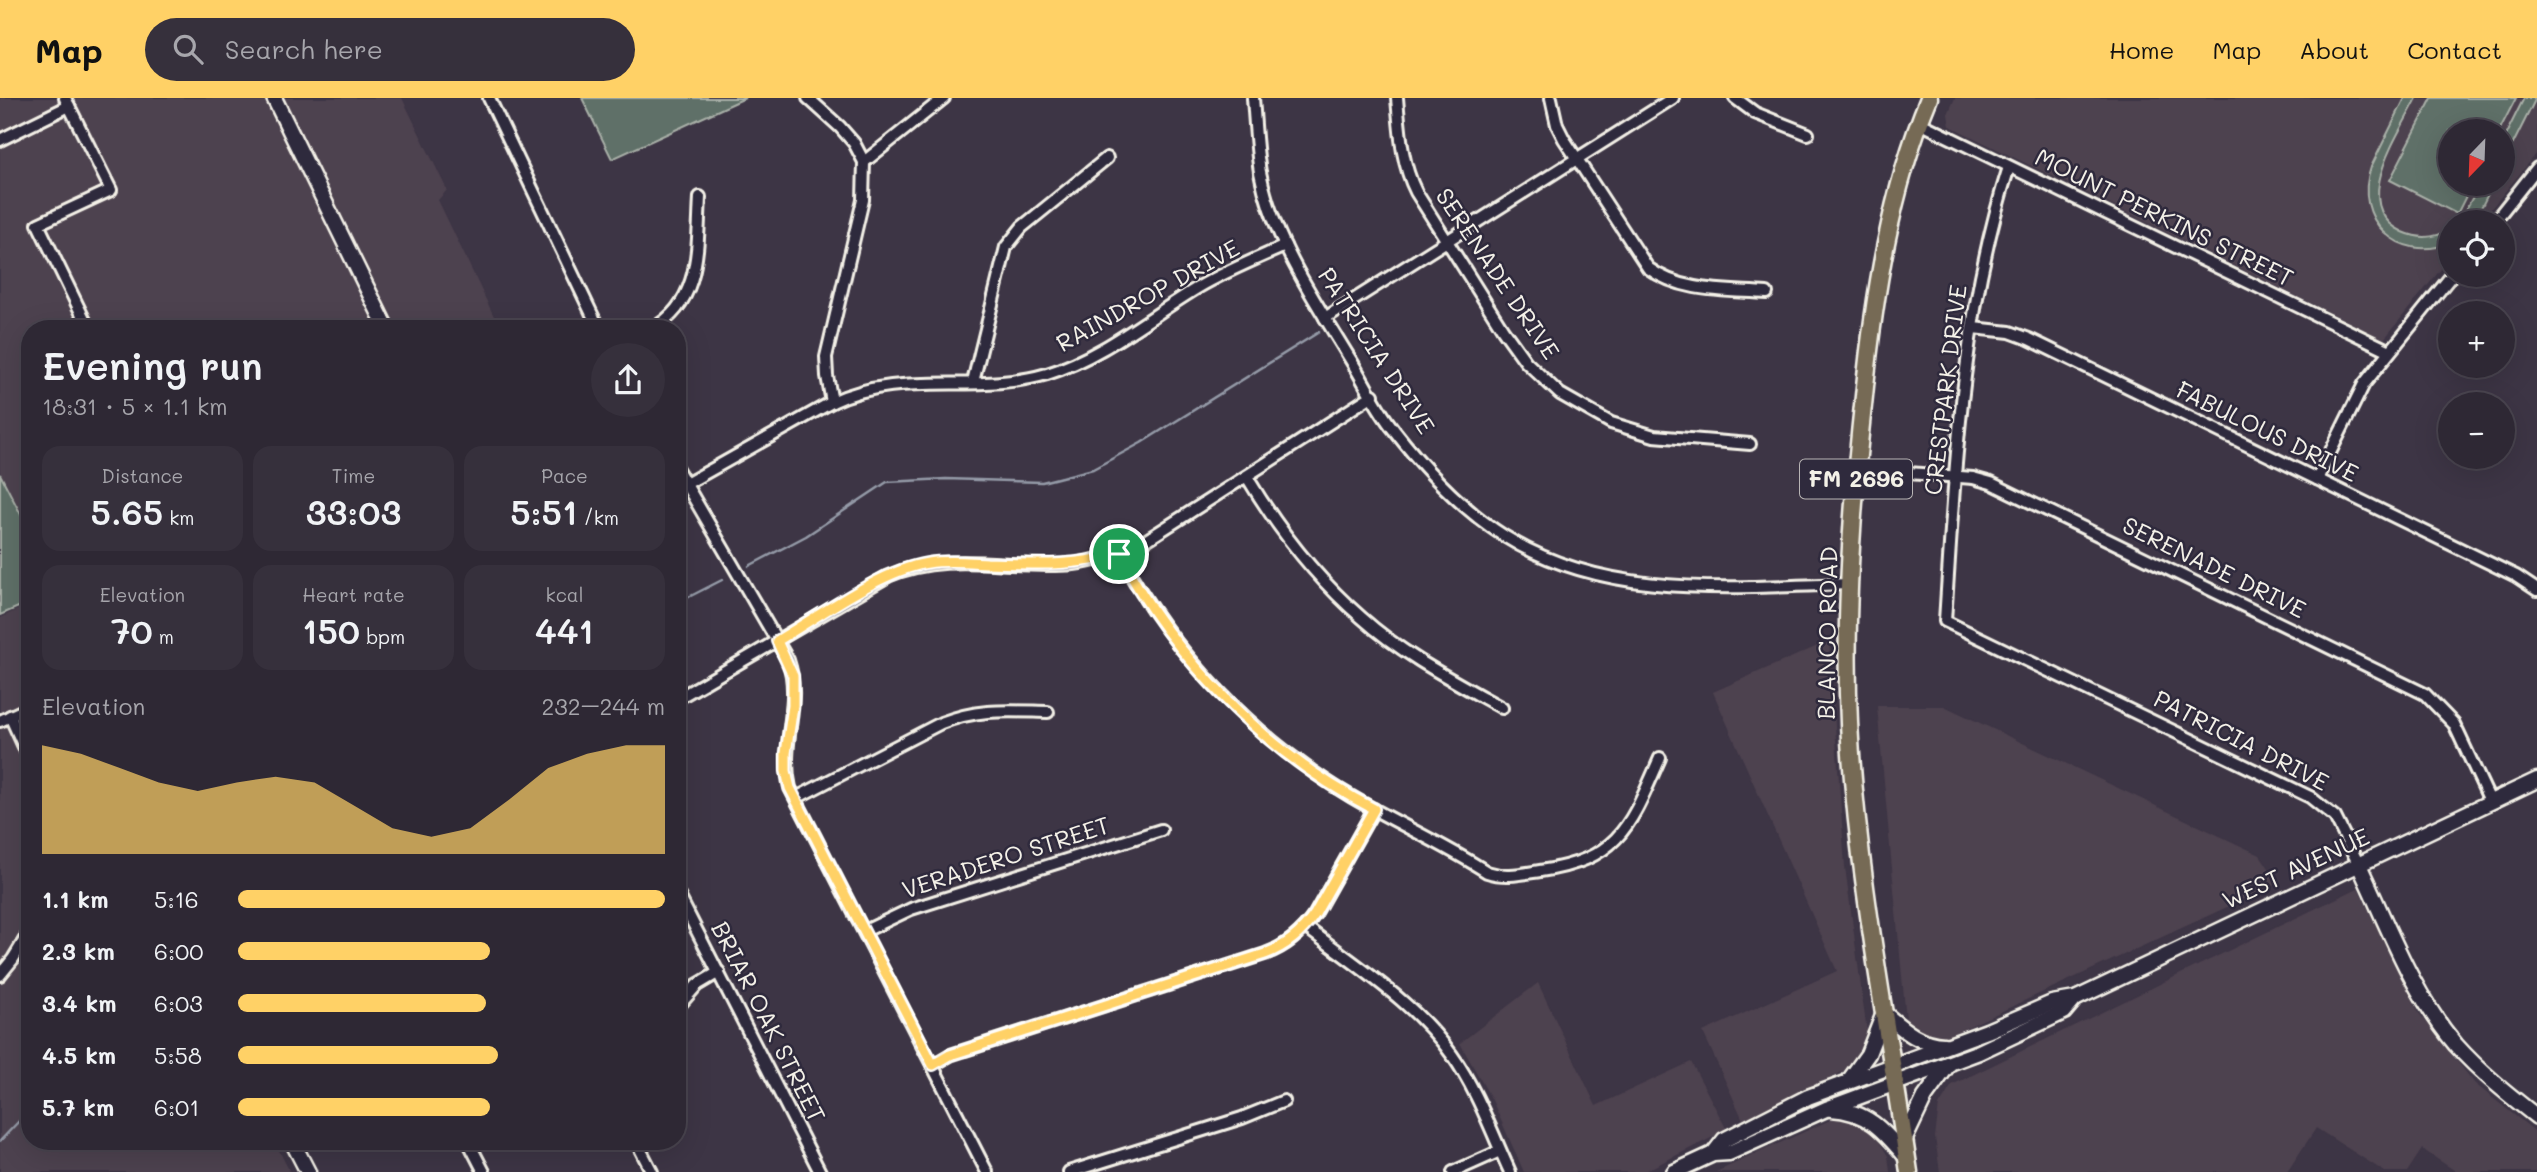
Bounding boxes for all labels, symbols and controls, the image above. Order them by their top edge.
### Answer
search box [145,18,635,81]
text: Map [35,28,103,71]
icon: search [169,30,207,68]
text: Search here [225,32,383,66]
text: Home [2109,34,2174,65]
text: Map [2212,34,2261,65]
text: About [2299,34,2369,65]
text: Contact [2407,34,2502,65]
north arrow [2438,119,2515,196]
map controls [2438,119,2515,469]
street label: MOUNT PERKINS STREET [2030,141,2299,293]
street label: SERENADE DRIVE [1429,181,1567,365]
button: locate [2438,210,2515,287]
street label: RAINDROP DRIVE [1050,231,1244,358]
street label: PATRICIA DRIVE [1312,261,1443,439]
street label: CRESTPARK DRIVE [1916,283,1973,497]
button: + [2438,301,2515,378]
text: Evening run [42,340,263,390]
button: share [591,343,665,417]
street label: FABULOUS DRIVE [2172,373,2364,488]
text: 18:31 · 5 × 1.1 km [42,391,228,421]
button: − [2438,392,2515,469]
road number: FM 2696 [1800,460,1912,498]
text: Distance [102,463,183,488]
text: Time [332,463,375,488]
text: Pace [541,463,588,488]
text: 5.65 [90,488,163,534]
text: 33:03 [306,488,401,534]
text: 5:51 [510,488,578,534]
text: km [163,505,195,530]
text: /km [578,505,619,530]
street label: SERENADE DRIVE [2118,509,2311,624]
pin [1089,524,1149,584]
icon: arrive [1100,535,1138,573]
street label: BLANCO ROAD [1809,546,1844,720]
text: Elevation [100,582,185,607]
text: Heart rate [302,582,405,607]
text: kcal [546,582,583,607]
text: 70 [111,607,153,653]
text: 150 [302,607,360,653]
text: 441 [535,607,594,653]
text: m [153,624,174,649]
text: bpm [360,624,405,649]
street label: PATRICIA DRIVE [2149,682,2334,797]
text: Elevation [42,691,145,721]
text: 232–244 m [542,691,665,721]
street label: VERADERO STREET [898,808,1113,905]
street label: WEST AVENUE [2217,820,2374,915]
text: 1.1 km [42,884,108,914]
text: 5:16 [154,884,199,914]
street label: BRIAR OAK STREET [705,916,833,1127]
text: 2.3 km [42,936,115,966]
text: 6:00 [154,936,203,966]
text: 3.4 km [42,988,116,1018]
text: 6:03 [154,988,203,1018]
text: 4.5 km [42,1040,116,1070]
text: 5:58 [154,1040,202,1070]
text: 5.7 km [42,1092,114,1122]
text: 6:01 [154,1092,200,1122]

